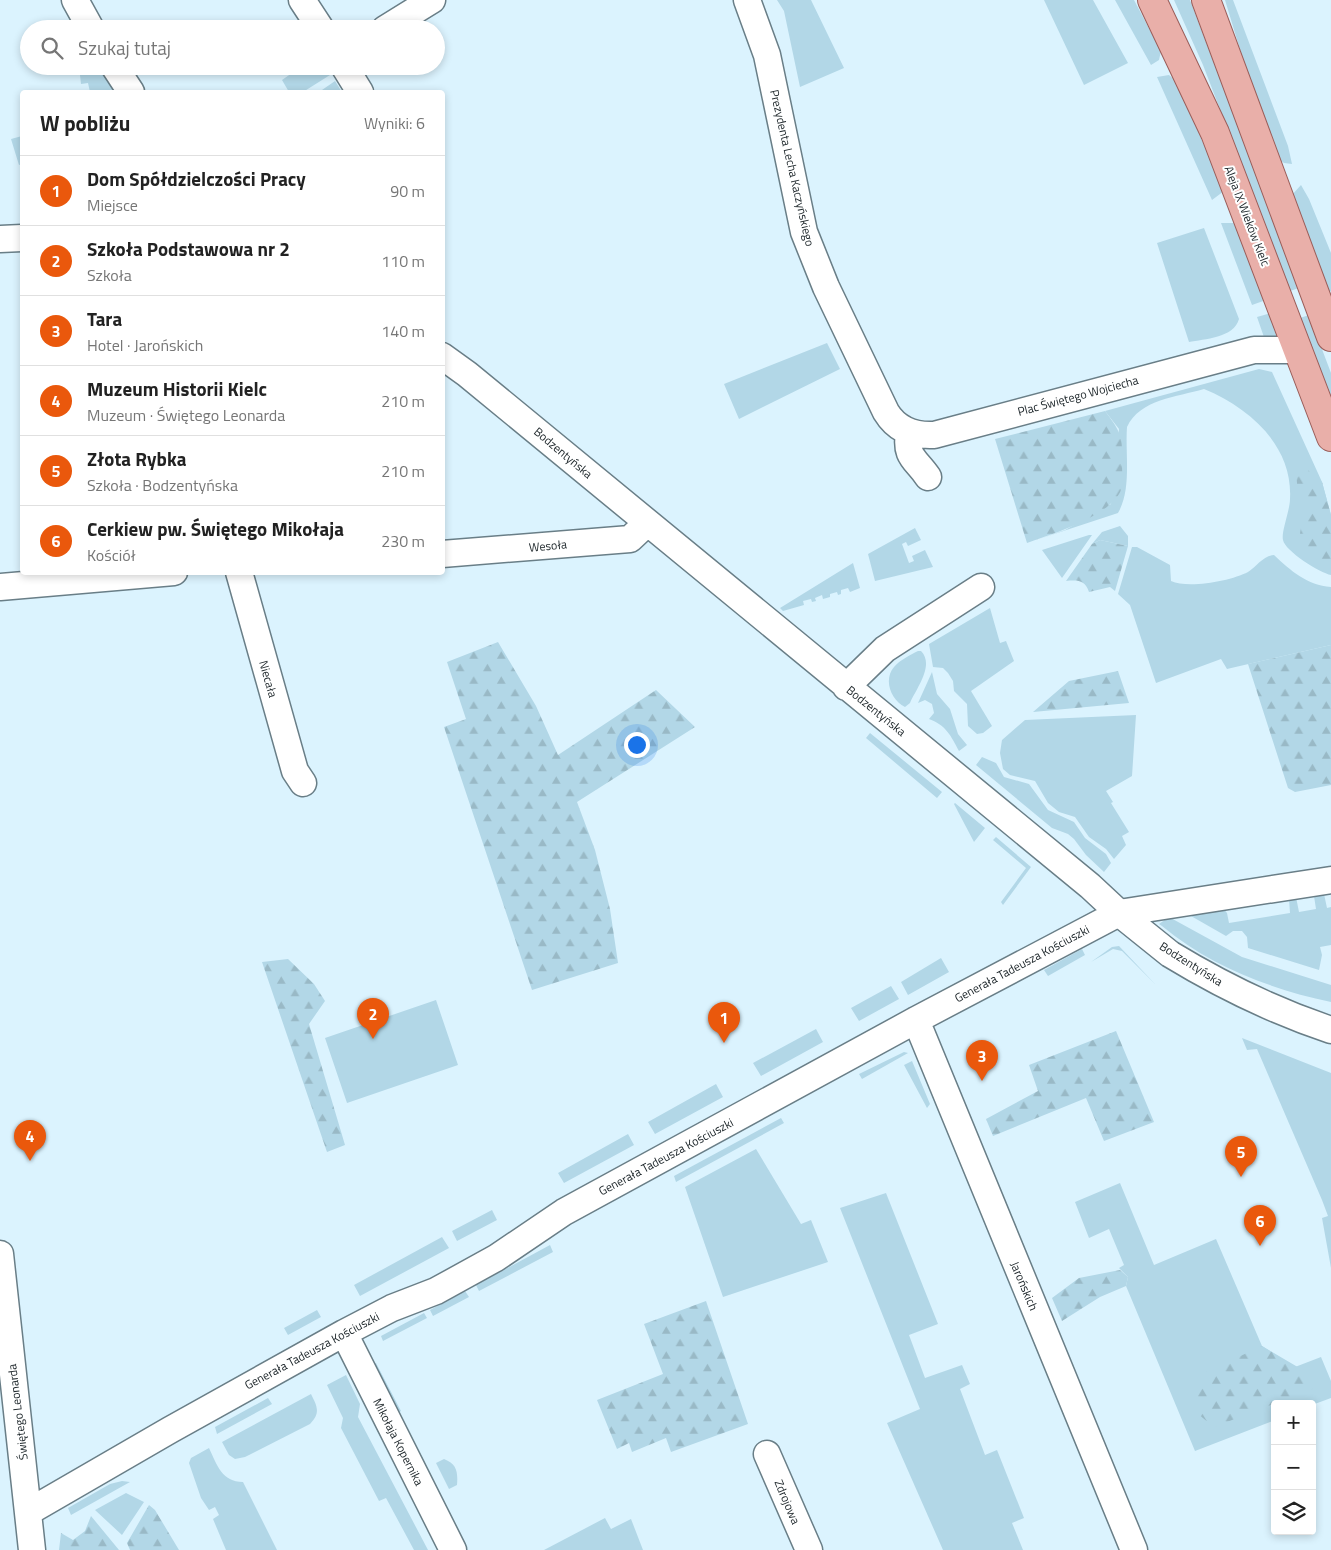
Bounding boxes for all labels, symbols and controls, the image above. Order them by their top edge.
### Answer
search box [20,20,445,75]
text: Szukaj tutaj [78,33,171,62]
icon: search [38,34,66,62]
street label: Prezydenta Lecha Kaczyńskiego [765,88,820,248]
text: W pobliżu [40,107,130,139]
text: Wyniki: 6 [364,111,425,135]
street label: Aleja IX Wieków Kielc [1220,163,1275,269]
text: Dom Spółdzielczości Pracy [87,164,306,193]
text: 1 [52,179,60,203]
text: 90 m [390,179,425,203]
text: Miejsce [87,193,138,217]
text: Szkoła Podstawowa nr 2 [87,234,290,263]
text: 2 [52,249,60,273]
text: 110 m [381,249,425,273]
text: Szkoła [87,263,132,287]
text: Tara [87,304,122,333]
text: 3 [52,319,60,343]
text: 140 m [381,319,425,343]
text: Hotel · Jarońskich [87,333,203,357]
street label: Plac Świętego Wojciecha [1015,370,1140,421]
text: Muzeum Historii Kielc [87,374,267,403]
text: 4 [52,389,60,413]
text: 210 m [381,389,425,413]
text: Muzeum · Świętego Leonarda [87,403,285,427]
street label: Bodzentyńska [530,422,597,483]
text: Złota Rybka [87,444,186,473]
text: 5 [52,459,60,483]
text: 210 m [381,459,425,483]
text: Szkoła · Bodzentyńska [87,473,238,497]
text: Cerkiew pw. Świętego Mikołaja [87,514,344,543]
text: 6 [52,529,60,553]
text: 230 m [381,529,425,553]
street label: Wesoła [528,534,568,557]
text: Kościół [87,543,136,567]
street label: Niecała [254,658,283,700]
street label: Bodzentyńska [842,681,910,741]
your location [624,732,650,758]
street label: Generała Tadeusza Kościuszki [951,920,1093,1007]
street label: Bodzentyńska [1156,937,1227,991]
pin: 2 [357,998,389,1039]
pin: 1 [708,1002,740,1043]
pin: 3 [966,1040,998,1081]
street label: Generała Tadeusza Kościuszki [595,1113,737,1200]
pin: 4 [14,1120,46,1161]
pin: 5 [1225,1136,1257,1177]
pin: 6 [1244,1205,1276,1246]
street label: Jarońskich [1006,1258,1043,1313]
street label: Generała Tadeusza Kościuszki [241,1307,383,1394]
street label: Świętego Leonarda [2,1363,33,1461]
street label: Mikołaja Kopernika [368,1395,429,1489]
map controls [1271,1400,1316,1535]
button: + [1271,1400,1316,1445]
button: − [1271,1445,1316,1490]
street label: Zdrojowa [770,1476,805,1527]
button: layers [1271,1490,1316,1535]

